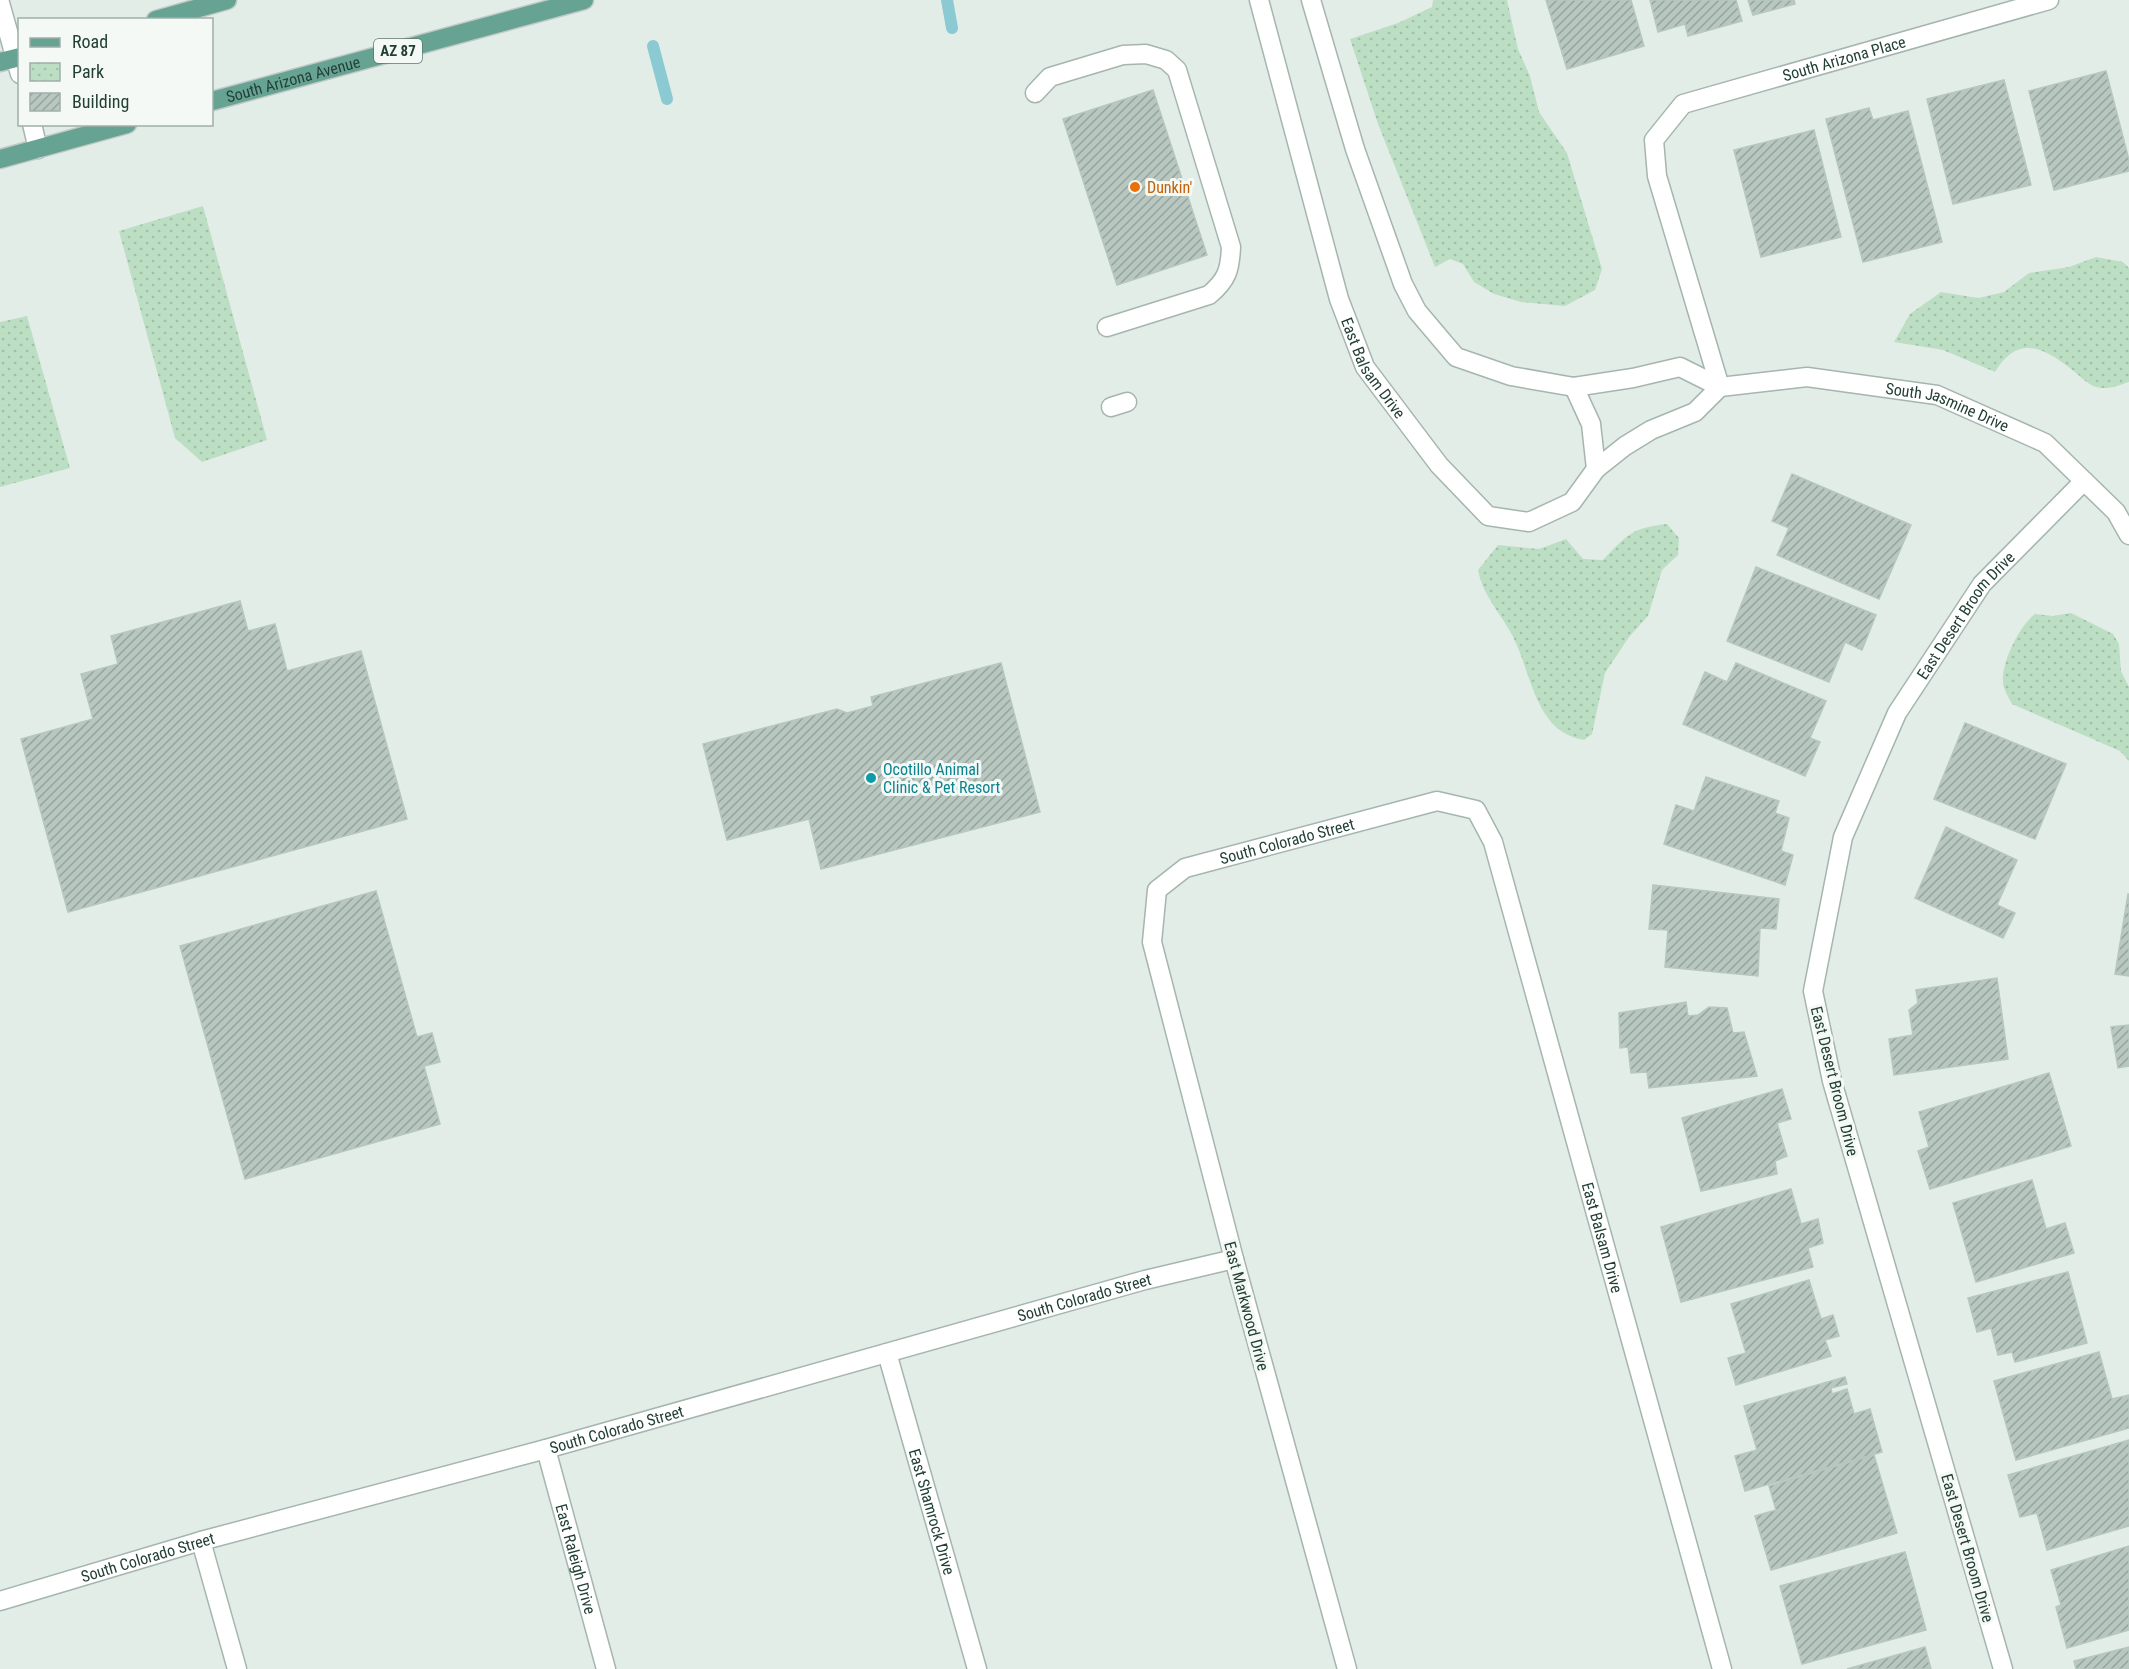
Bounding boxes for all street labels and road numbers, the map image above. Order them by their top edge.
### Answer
street label: South Arizona Place [1780,32,1908,85]
road number: AZ 87 [374,39,422,63]
street label: South Arizona Avenue [224,52,362,107]
street label: East Balsam Drive [1337,315,1409,422]
street label: South Jasmine Drive [1884,379,2012,436]
street label: East Desert Broom Drive [1913,548,2019,683]
street label: South Colorado Street [1218,814,1357,868]
street label: East Desert Broom Drive [1807,1004,1862,1158]
street label: East Balsam Drive [1578,1180,1626,1295]
street label: East Markwood Drive [1220,1239,1273,1373]
street label: South Colorado Street [1015,1270,1153,1326]
street label: South Colorado Street [547,1402,686,1458]
street label: East Shamrock Drive [905,1447,959,1577]
street label: East Desert Broom Drive [1937,1472,1998,1625]
street label: East Raleigh Drive [551,1502,600,1616]
street label: South Colorado Street [79,1529,217,1586]

